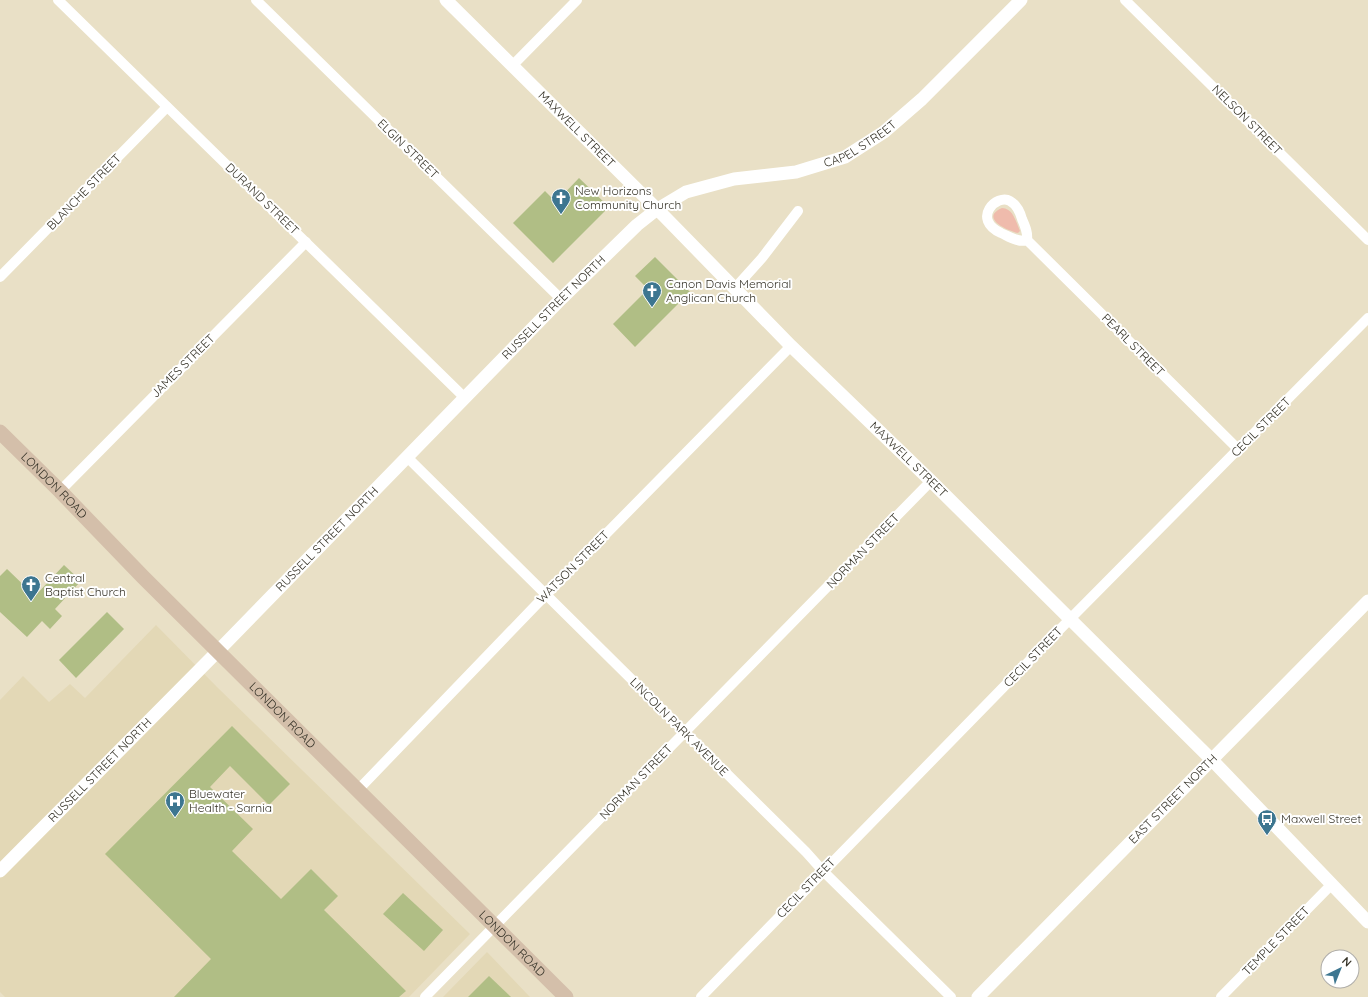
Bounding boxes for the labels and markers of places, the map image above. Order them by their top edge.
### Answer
place label: New Horizons Community Church [575,183,681,212]
church icon: New Horizons Community Church [550,187,572,215]
place label: Canon Davis Memorial Anglican Church [666,276,791,305]
church icon: Canon Davis Memorial Anglican Church [641,280,663,308]
place label: Central Baptist Church [45,570,126,599]
church icon: Central Baptist Church [20,574,42,602]
place label: Bluewater Health - Sarnia [189,786,272,815]
hospital icon: Bluewater Health - Sarnia [164,790,186,818]
bus stop icon: Maxwell Street [1256,808,1278,836]
place label: Maxwell Street [1281,811,1361,826]

